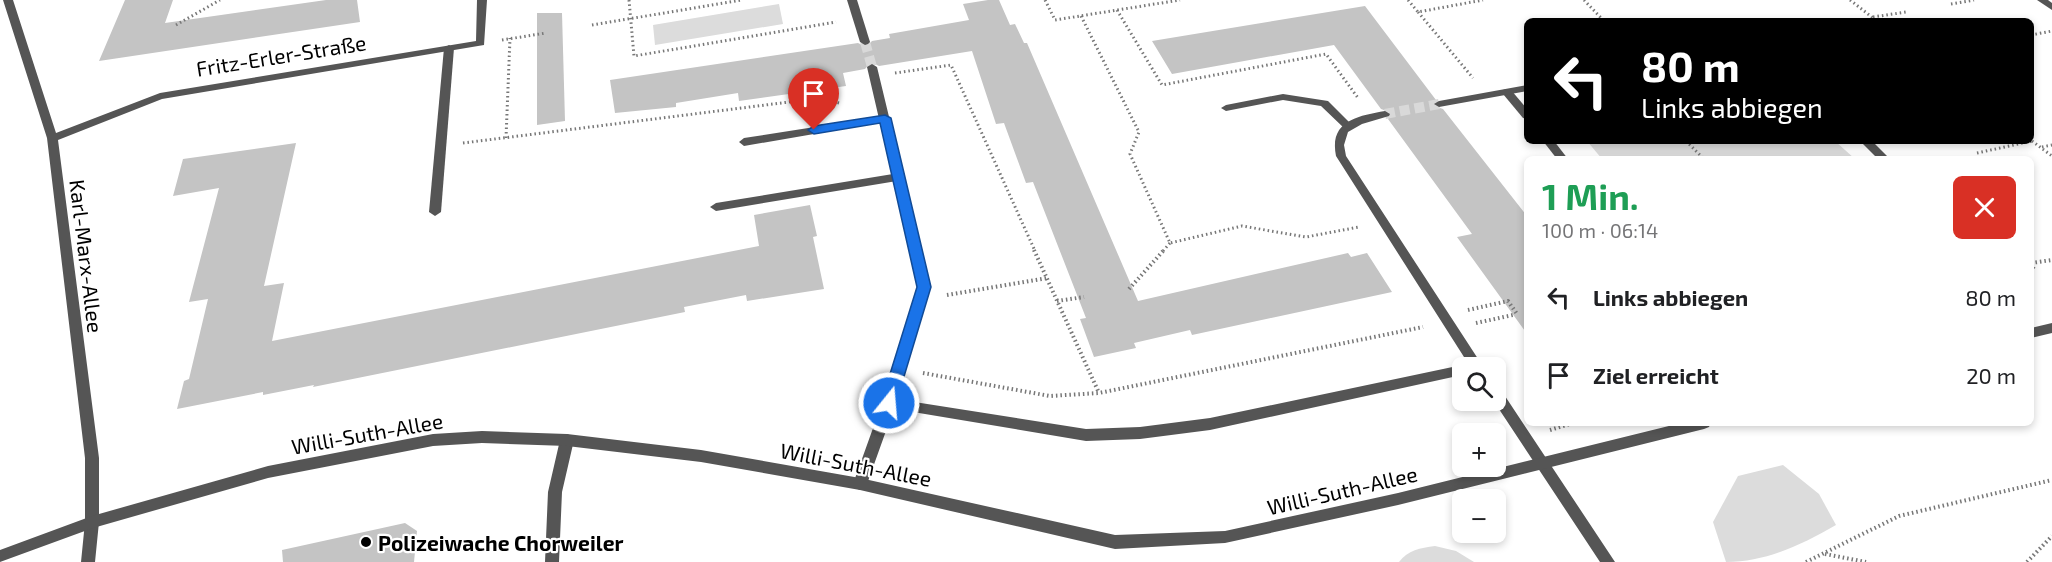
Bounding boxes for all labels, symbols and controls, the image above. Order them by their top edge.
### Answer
street label: Fritz-Erler-Straße [194,29,368,81]
text: 80 m [1641,40,1740,90]
icon: left [1542,42,1620,120]
pin [788,68,839,130]
icon: arrive [797,77,830,110]
text: Links abbiegen [1641,91,1823,123]
text: 1 Min. [1542,174,1639,217]
button: close [1953,176,2016,239]
street label: Karl-Marx-Allee [65,178,109,334]
text: 100 m · 06:14 [1542,218,1658,242]
icon: left [1542,281,1575,314]
text: Links abbiegen [1593,284,1748,310]
text: 80 m [1965,284,2016,310]
map controls [1452,357,1506,543]
button: search [1452,357,1506,411]
icon: arrive [1542,359,1575,392]
text: Ziel erreicht [1593,362,1719,388]
text: 20 m [1966,362,2016,388]
position arrow [857,371,921,435]
street label: Willi-Suth-Allee [289,407,445,459]
button: + [1452,423,1506,477]
street label: Willi-Suth-Allee [778,437,934,491]
street label: Willi-Suth-Allee [1264,461,1420,519]
button: − [1452,489,1506,543]
place label: Polizeiwache Chorweiler [378,530,623,555]
marker: Polizeiwache Chorweiler [359,535,373,549]

